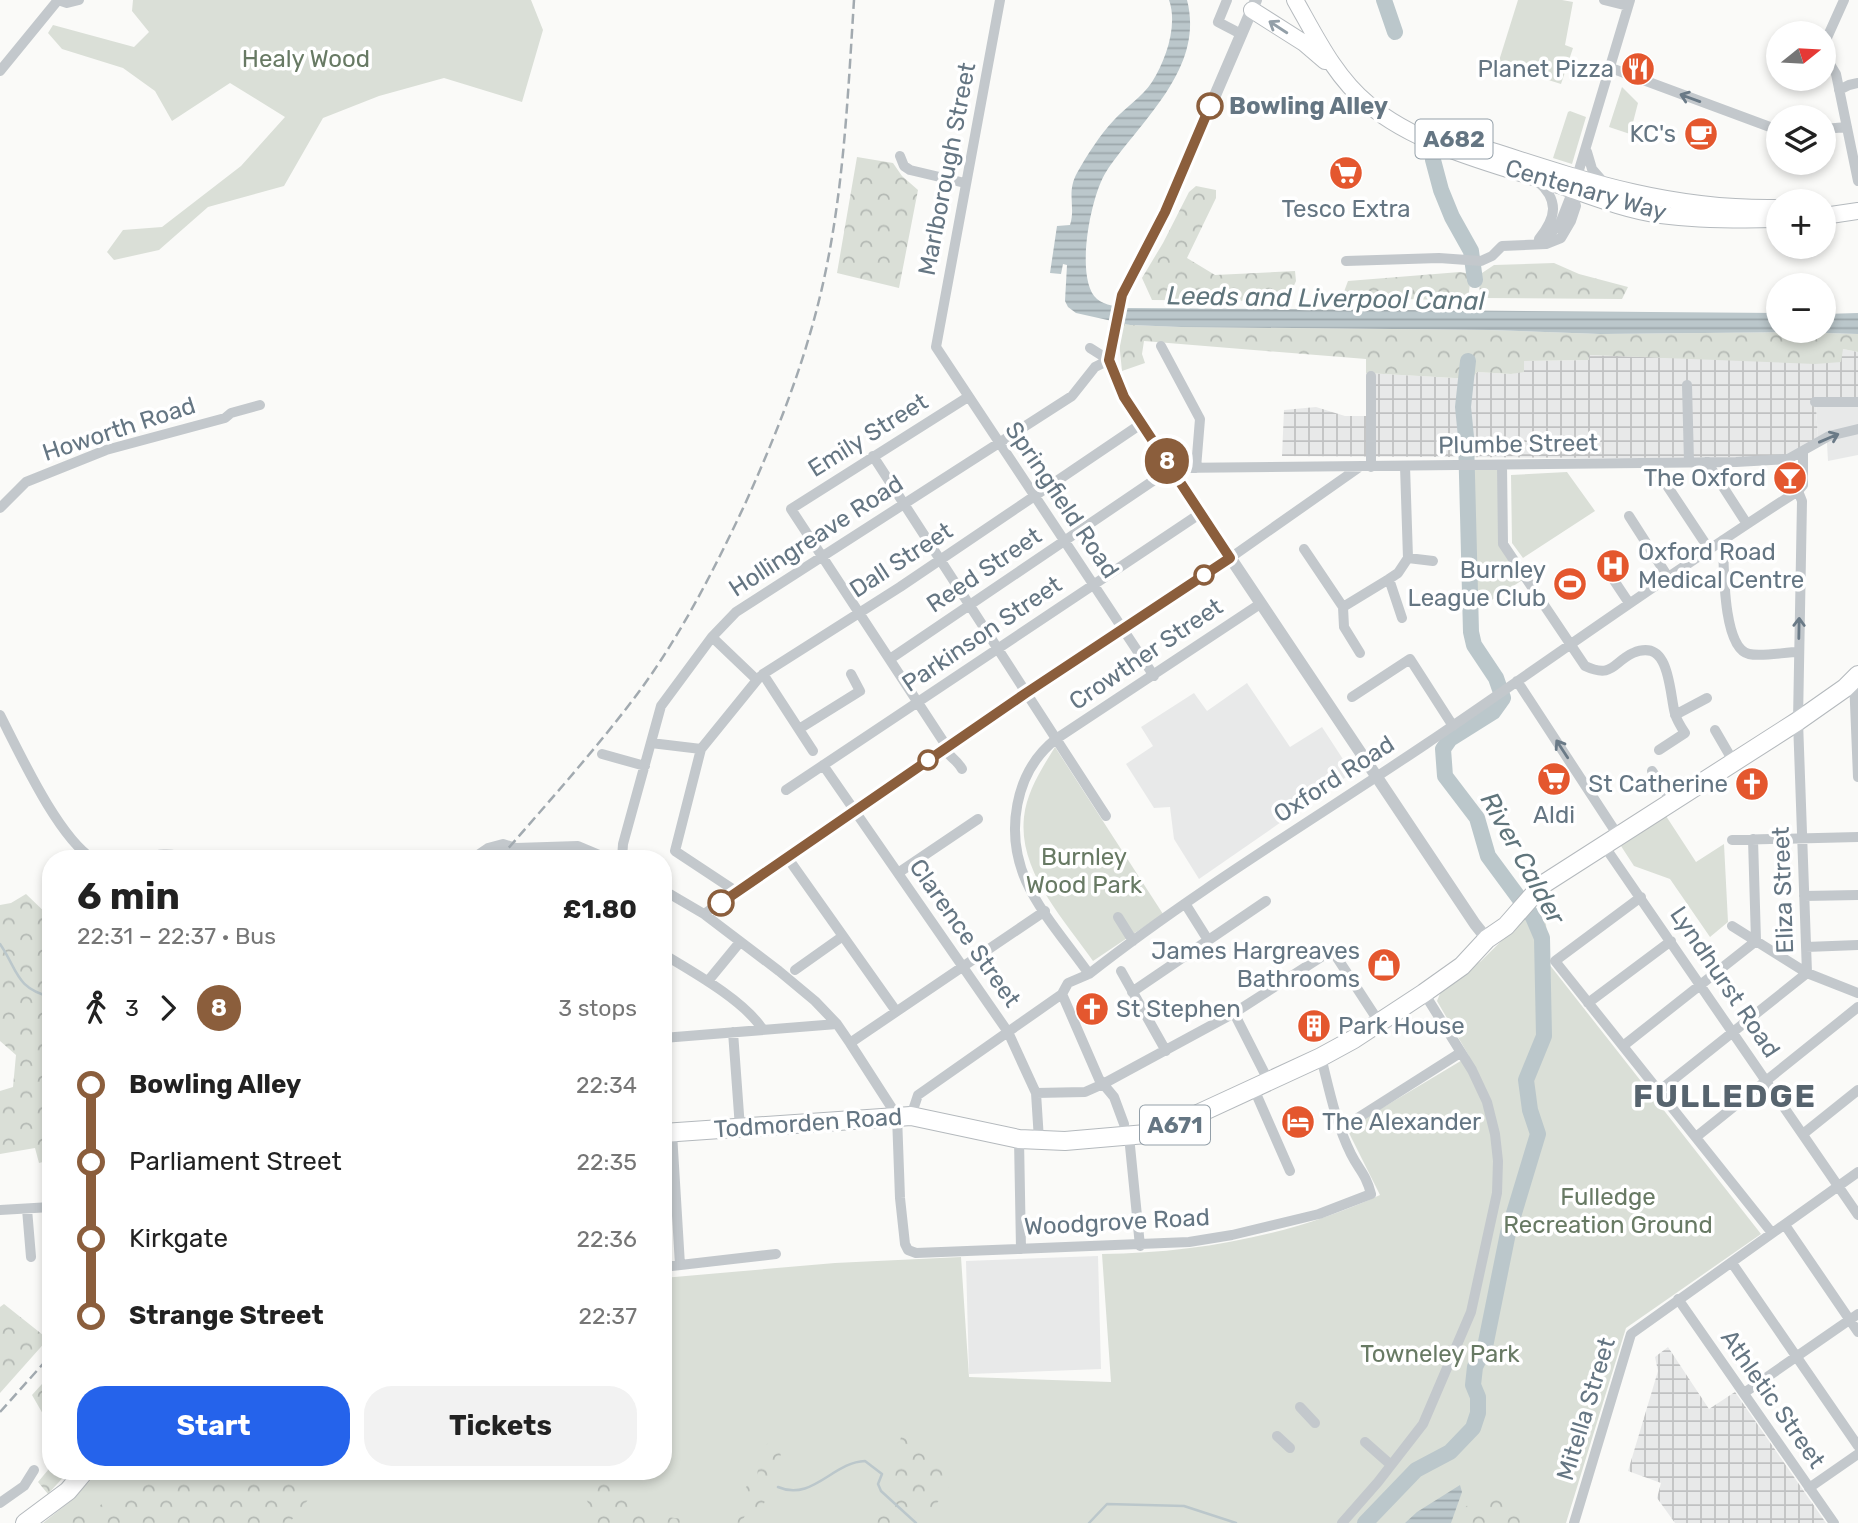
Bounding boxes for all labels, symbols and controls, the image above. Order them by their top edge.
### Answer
one-way arrow [1269,19,1288,34]
north arrow [1766,21,1836,91]
map controls [1766,21,1836,343]
park label: Healy Wood [242,45,370,73]
restaurant icon: Planet Pizza [1619,50,1657,88]
place label: Planet Pizza [1477,55,1614,83]
street label: Marlborough Street [913,60,981,278]
one-way arrow [1680,91,1702,104]
place label: Bowling Alley [1229,92,1388,120]
marker: Bowling Alley [1197,93,1223,119]
button: layers [1766,105,1836,175]
cafe icon: KC's [1682,115,1720,153]
road number: A682 [1416,120,1492,158]
place label: KC's [1630,120,1676,148]
supermarket icon: Tesco Extra [1327,154,1365,192]
street label: Centenary Way [1502,154,1670,226]
button: + [1766,189,1836,259]
place label: Tesco Extra [1281,195,1411,223]
button: − [1766,273,1836,343]
water label: Leeds and Liverpool Canal [1167,280,1486,317]
street label: Emily Street [803,387,933,483]
street label: Howorth Road [39,391,199,467]
street label: Springfield Road [999,417,1125,583]
street label: Plumbe Street [1438,429,1598,459]
one-way arrow [1818,431,1839,444]
line badge: 8 [1144,438,1190,484]
text: 8 [1159,447,1175,475]
bar icon: The Oxford [1771,459,1809,497]
place label: The Oxford [1644,464,1766,492]
street label: Hollingreave Road [724,469,908,603]
street label: Dall Street [844,516,958,604]
street label: Reed Street [921,521,1047,619]
place label: Oxford Road Medical Centre [1638,538,1804,594]
hospital icon: Oxford Road Medical Centre [1594,547,1632,585]
place label: Burnley League Club [1407,556,1546,612]
unlabelled marker [1194,565,1214,585]
sports icon: Burnley League Club [1551,565,1589,603]
street label: Parkinson Street [897,570,1067,698]
street label: Crowther Street [1064,592,1228,716]
one-way arrow [1793,617,1806,640]
street label: Oxford Road [1269,730,1399,828]
one-way arrow [1554,740,1569,759]
unlabelled marker [918,750,938,770]
supermarket icon: Aldi [1535,760,1573,798]
church icon: St Catherine [1733,765,1771,803]
place label: St Catherine [1588,770,1728,798]
water label: River Calder [1474,787,1572,931]
place label: Aldi [1533,801,1575,829]
street label: Eliza Street [1767,826,1799,954]
park label: Burnley Wood Park [1026,843,1143,899]
street label: Clarence Street [904,854,1026,1012]
text: 6 min [77,873,180,919]
unlabelled marker [708,890,734,916]
text: £1.80 [563,894,637,925]
street label: Lyndhurst Road [1664,901,1786,1063]
text: 22:31 – 22:37 · Bus [77,922,276,950]
place label: James Hargreaves Bathrooms [1151,937,1360,993]
shop icon: James Hargreaves Bathrooms [1365,946,1403,984]
icon: walk [77,989,115,1027]
icon: forward [149,989,187,1027]
church icon: St Stephen [1073,990,1111,1028]
text: 3 [125,994,139,1022]
text: 8 [211,994,227,1022]
text: 3 stops [558,994,637,1022]
place label: St Stephen [1116,995,1241,1023]
building icon: Park House [1295,1007,1333,1045]
place label: Park House [1338,1012,1465,1040]
text: Bowling Alley [129,1069,301,1100]
text: 22:34 [576,1071,637,1099]
district label: FULLEDGE [1633,1077,1817,1115]
street label: Todmorden Road [713,1102,903,1144]
hotel icon: The Alexander [1279,1103,1317,1141]
road number: A671 [1140,1106,1210,1144]
place label: The Alexander [1322,1108,1481,1136]
text: Parliament Street [129,1146,342,1177]
text: 22:35 [577,1148,637,1176]
park label: Fulledge Recreation Ground [1503,1183,1713,1239]
street label: Woodgrove Road [1023,1203,1211,1241]
text: Kirkgate [129,1223,228,1254]
text: 22:36 [576,1225,637,1253]
text: Strange Street [129,1300,324,1331]
text: 22:37 [578,1302,637,1330]
street label: Athletic Street [1715,1324,1831,1474]
street label: Mitella Street [1551,1334,1621,1484]
park label: Towneley Park [1360,1340,1520,1368]
button: Start [77,1386,350,1466]
button: Tickets [364,1386,637,1466]

